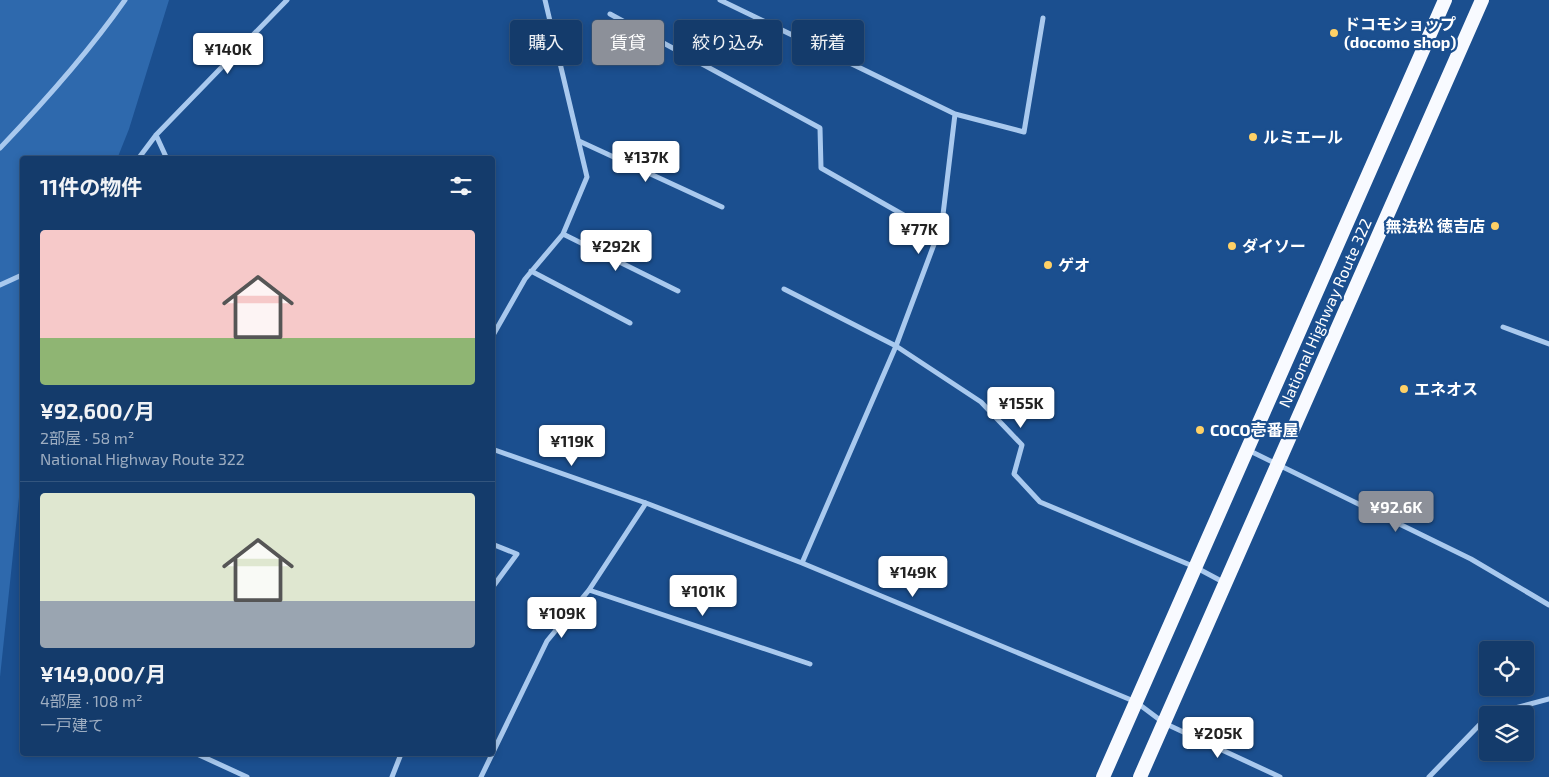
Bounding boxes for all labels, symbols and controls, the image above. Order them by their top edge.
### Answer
place label: ドコモショップ (docomo shop) [1344,14,1456,51]
chip: 購入 [510,20,582,65]
chip: 賃貸 [592,20,664,65]
chip: 絞り込み [674,20,782,65]
chip: 新着 [792,20,864,65]
marker: ドコモショップ (docomo shop) [1328,27,1340,39]
pin: ¥140K [193,32,263,75]
text: ¥140K [204,39,252,58]
place label: ルミエール [1263,127,1343,146]
marker: ルミエール [1247,131,1259,143]
pin: ¥137K [611,140,681,183]
text: ¥137K [623,147,669,166]
icon: filters [447,172,475,200]
text: 11件の物件 [40,174,142,199]
pin: ¥77K [889,212,949,255]
street label: National Highway Route 322 [1274,215,1375,410]
place label: 無法松 徳吉店 [1386,216,1485,235]
text: ¥77K [900,219,938,238]
marker: 無法松 徳吉店 [1489,220,1501,232]
pin: ¥292K [581,230,651,272]
text: ¥292K [592,236,640,255]
place label: ダイソー [1242,236,1306,255]
marker: ダイソー [1226,240,1238,252]
place label: ゲオ [1058,255,1090,274]
marker: ゲオ [1042,259,1054,271]
icon: home [213,262,303,352]
place label: エネオス [1414,379,1478,398]
marker: エネオス [1398,383,1410,395]
pin: ¥155K [986,386,1056,429]
text: ¥155K [998,393,1044,412]
text: ¥92,600/月 [40,398,155,423]
place label: COCO壱番屋 [1210,420,1299,439]
pin: ¥119K [537,424,607,467]
marker: COCO壱番屋 [1194,424,1206,436]
text: 2部屋 · 58 m² [40,428,134,447]
text: ¥119K [550,431,594,450]
text: National Highway Route 322 [40,449,245,468]
pin: ¥92.6K [1355,490,1437,533]
text: ¥92.6K [1370,497,1422,516]
icon: home [213,525,303,615]
pin: ¥149K [878,556,948,598]
text: ¥149K [889,562,937,581]
pin: ¥101K [668,574,738,617]
text: ¥101K [681,581,725,600]
pin: ¥109K [527,596,597,639]
text: ¥109K [538,603,586,622]
map controls [1479,641,1534,761]
button: locate [1479,641,1534,696]
text: ¥149,000/月 [40,661,166,686]
text: 4部屋 · 108 m² [40,691,143,710]
button: layers [1479,706,1534,761]
text: 一戸建て [40,715,104,734]
pin: ¥205K [1183,716,1253,759]
text: ¥205K [1194,723,1243,742]

